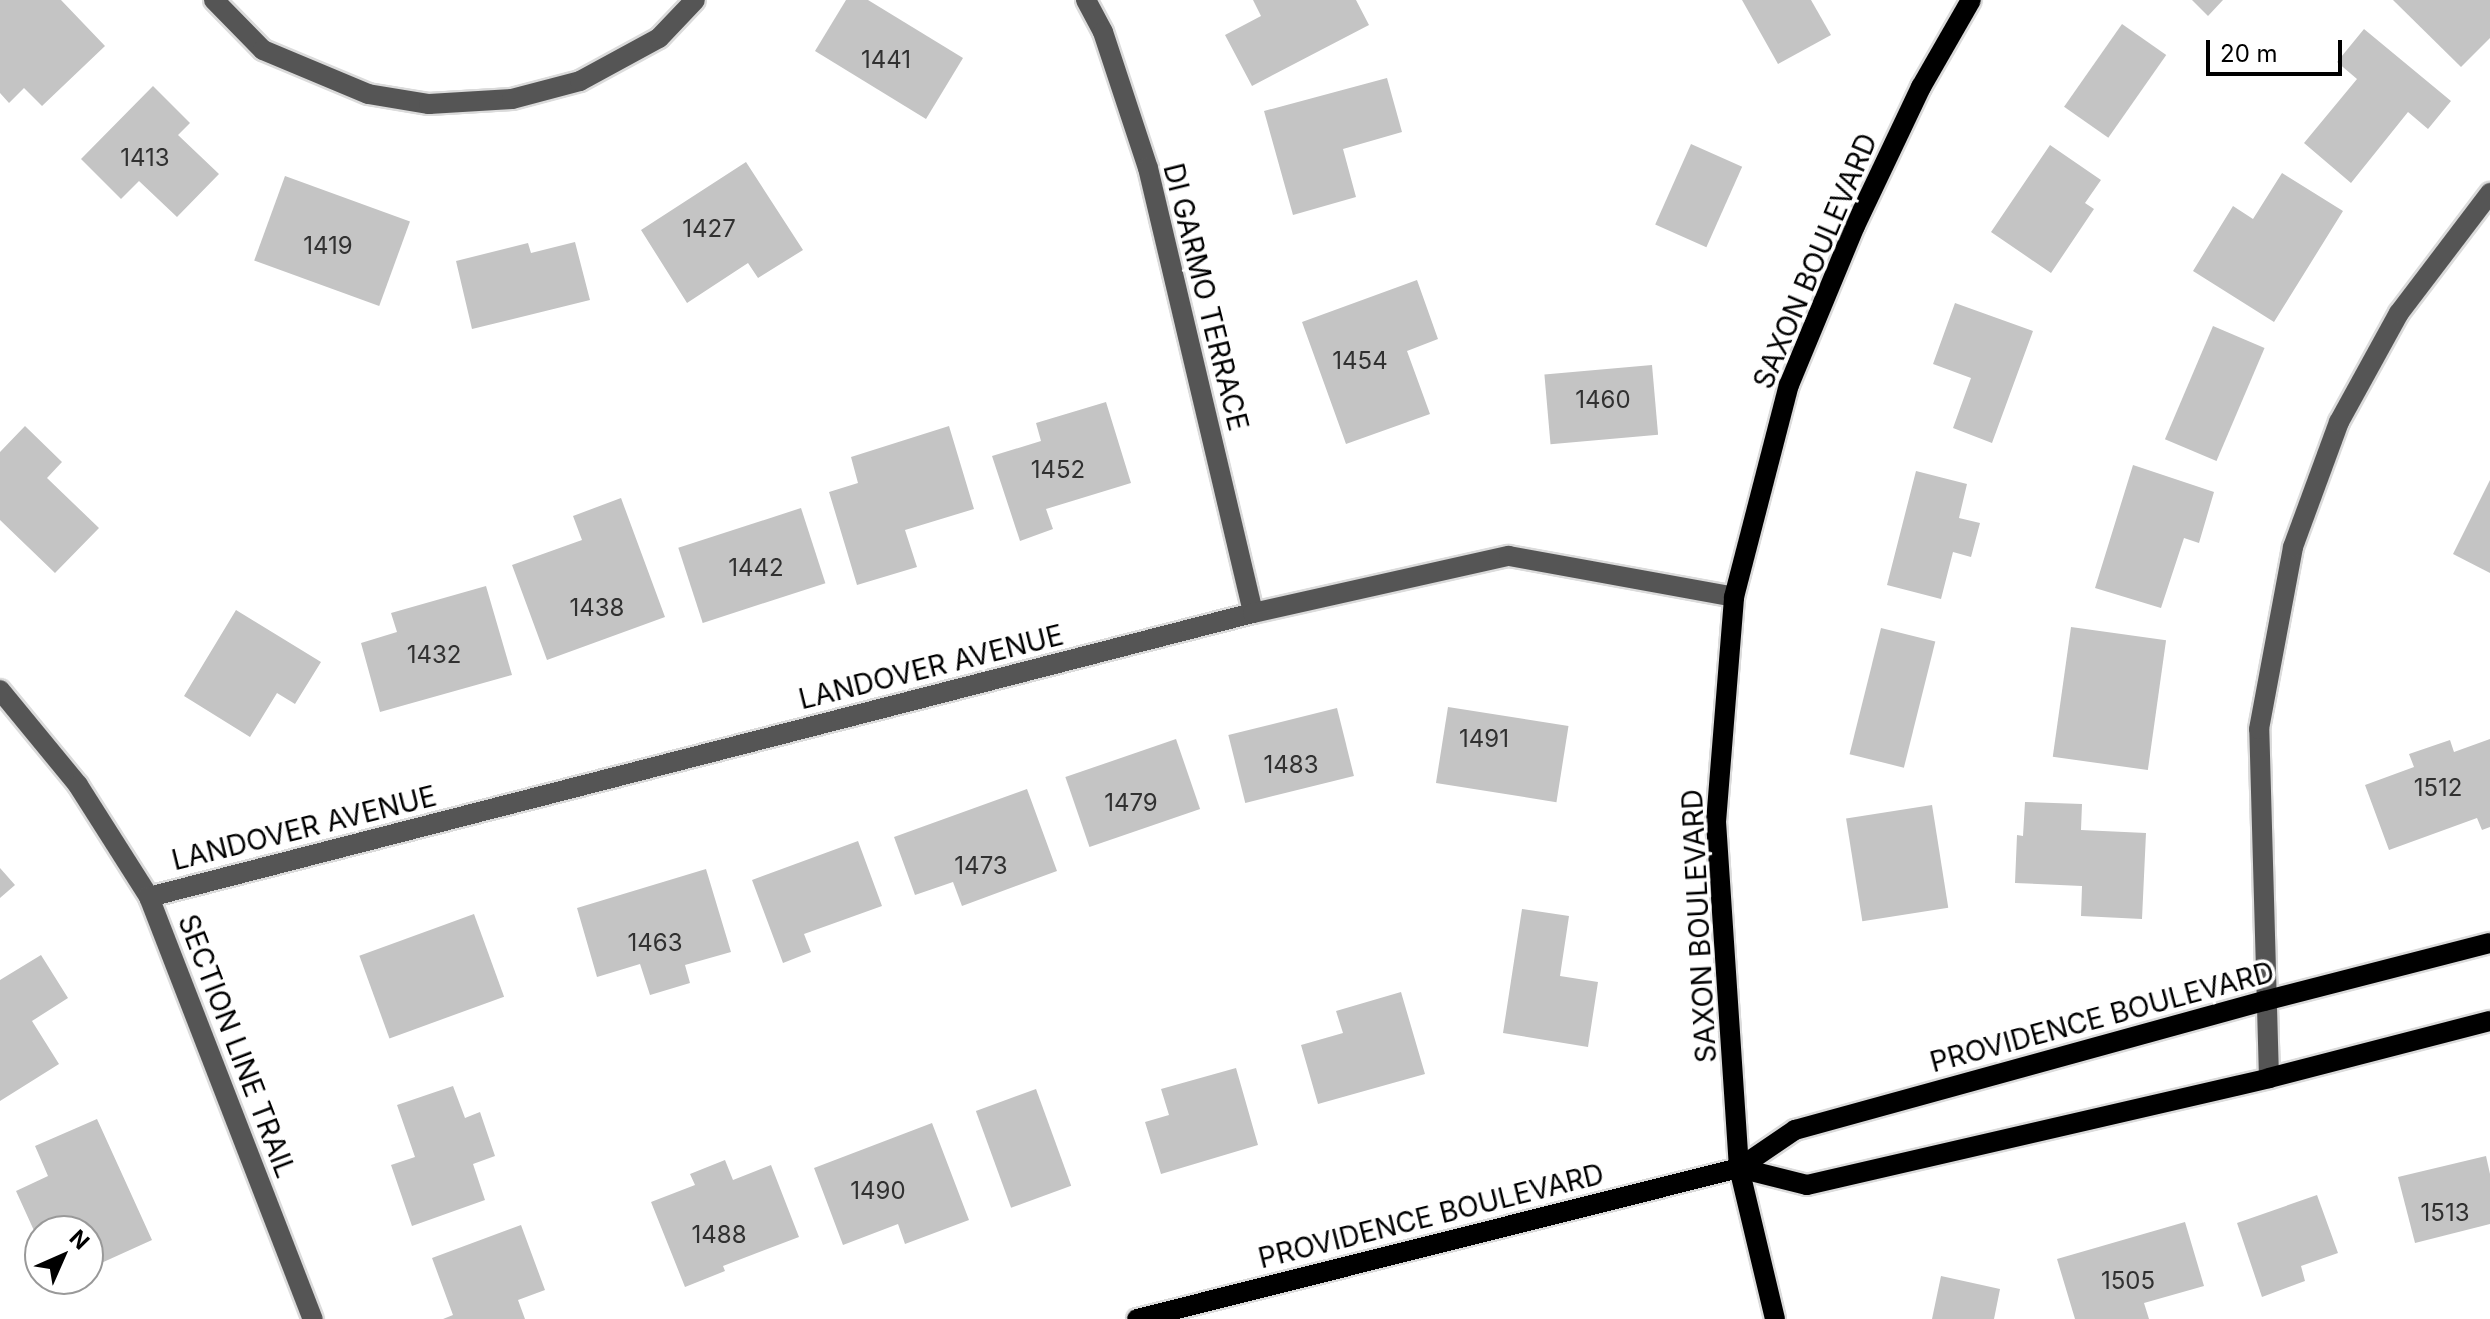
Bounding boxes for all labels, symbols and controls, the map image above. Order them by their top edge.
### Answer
scale bar [2210,24,2346,74]
text: 20 m [2220,39,2278,68]
house number: 1441 [861,46,911,74]
street label: SAXON BOULEVARD [1746,128,1884,394]
house number: 1413 [120,144,170,172]
street label: DI GARMO TERRACE [1157,160,1255,434]
house number: 1427 [682,215,736,243]
house number: 1419 [303,232,353,260]
house number: 1454 [1332,347,1388,375]
house number: 1460 [1575,386,1631,414]
house number: 1452 [1031,456,1085,484]
house number: 1442 [728,554,784,582]
house number: 1438 [570,594,624,622]
street label: LANDOVER AVENUE [795,618,1067,716]
house number: 1432 [407,641,461,669]
house number: 1491 [1459,725,1509,753]
house number: 1483 [1264,751,1318,779]
house number: 1512 [2414,774,2462,802]
street label: LANDOVER AVENUE [168,779,440,877]
street label: SAXON BOULEVARD [1675,788,1723,1064]
house number: 1479 [1104,789,1158,817]
house number: 1473 [954,852,1008,880]
street label: SECTION LINE TRAIL [171,910,303,1182]
house number: 1463 [628,929,682,957]
street label: PROVIDENCE BOULEVARD [1926,955,2278,1079]
street label: PROVIDENCE BOULEVARD [1255,1157,1607,1275]
house number: 1490 [850,1177,906,1205]
house number: 1513 [2421,1199,2469,1227]
north arrow [24,1215,104,1295]
house number: 1488 [692,1221,746,1249]
text: N [64,1224,95,1255]
house number: 1505 [2101,1267,2155,1295]

